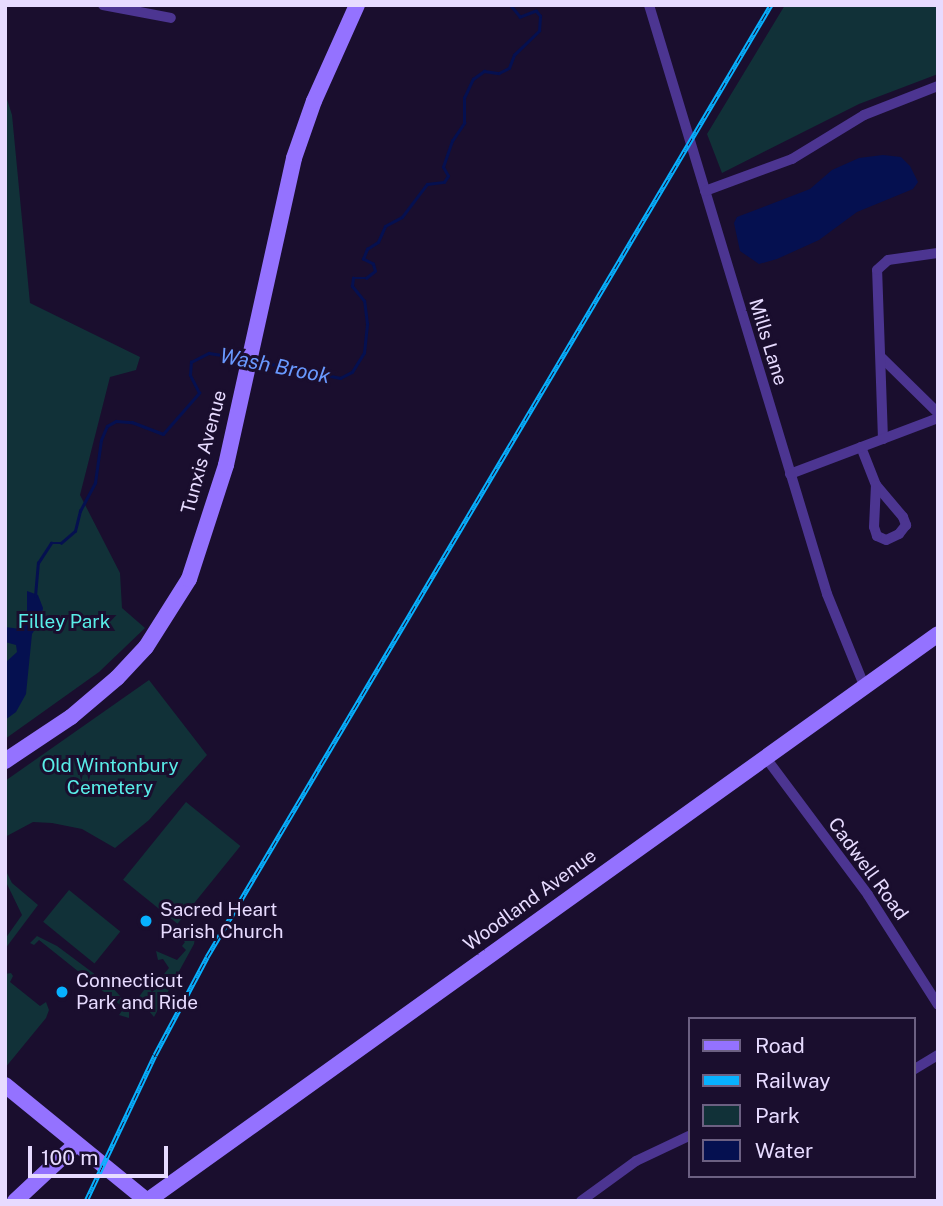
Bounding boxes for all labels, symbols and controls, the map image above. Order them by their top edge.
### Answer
street label: Mills Lane [744,296,792,388]
water label: Wash Brook [218,343,332,389]
street label: Tunxis Avenue [177,388,231,516]
park label: Filley Park [18,611,110,633]
park label: Old Wintonbury Cemetery [41,755,179,799]
street label: Cadwell Road [823,813,913,925]
street label: Woodland Avenue [459,844,601,956]
place label: Sacred Heart Parish Church [160,899,283,943]
marker: Sacred Heart Parish Church [138,913,154,929]
place label: Connecticut Park and Ride [76,970,198,1014]
marker: Connecticut Park and Ride [54,984,70,1000]
legend [688,1017,915,1178]
text: Road [755,1033,805,1058]
text: Railway [755,1068,831,1093]
text: Park [755,1103,800,1128]
scale bar [32,1132,172,1176]
text: Water [755,1138,813,1163]
text: 100 m [41,1145,98,1170]

